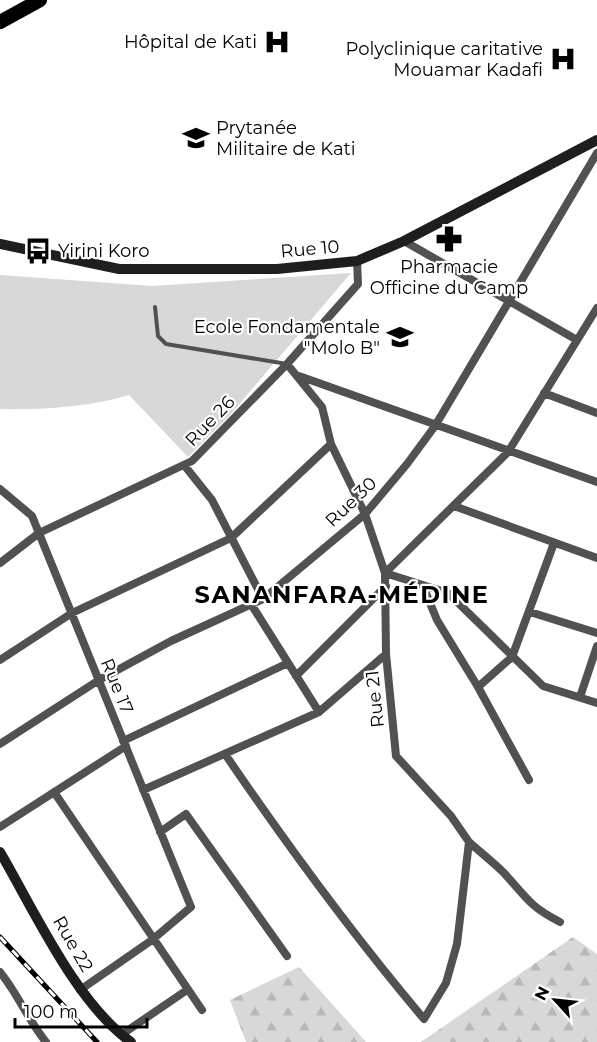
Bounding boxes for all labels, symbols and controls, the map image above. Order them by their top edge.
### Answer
hospital icon: Hôpital de Kati [262,27,292,57]
place label: Hôpital de Kati [124,31,257,53]
place label: Polyclinique caritative Mouamar Kadafi [346,38,543,81]
hospital icon: Polyclinique caritative Mouamar Kadafi [548,44,578,74]
place label: Prytanée Militaire de Kati [216,117,356,160]
school or university icon: Prytanée Militaire de Kati [181,123,211,153]
pharmacy icon: Pharmacie Officine du Camp [434,224,464,254]
street label: Rue 10 [280,235,340,263]
bus stop icon: Yirini Koro [23,236,53,266]
place label: Yirini Koro [58,240,150,262]
place label: Pharmacie Officine du Camp [370,256,528,299]
place label: Ecole Fondamentale "Molo B" [194,316,380,359]
school or university icon: Ecole Fondamentale "Molo B" [385,322,415,352]
street label: Rue 26 [181,391,239,451]
street label: Rue 30 [321,472,381,532]
district label: SANANFARA-MÉDINE [195,580,489,609]
street label: Rue 17 [96,655,138,717]
street label: Rue 21 [361,669,389,729]
street label: Rue 22 [48,912,98,976]
north arrow [525,970,585,1030]
text: N [531,983,553,1003]
scale bar [15,991,147,1029]
text: 100 m [24,1001,78,1023]

